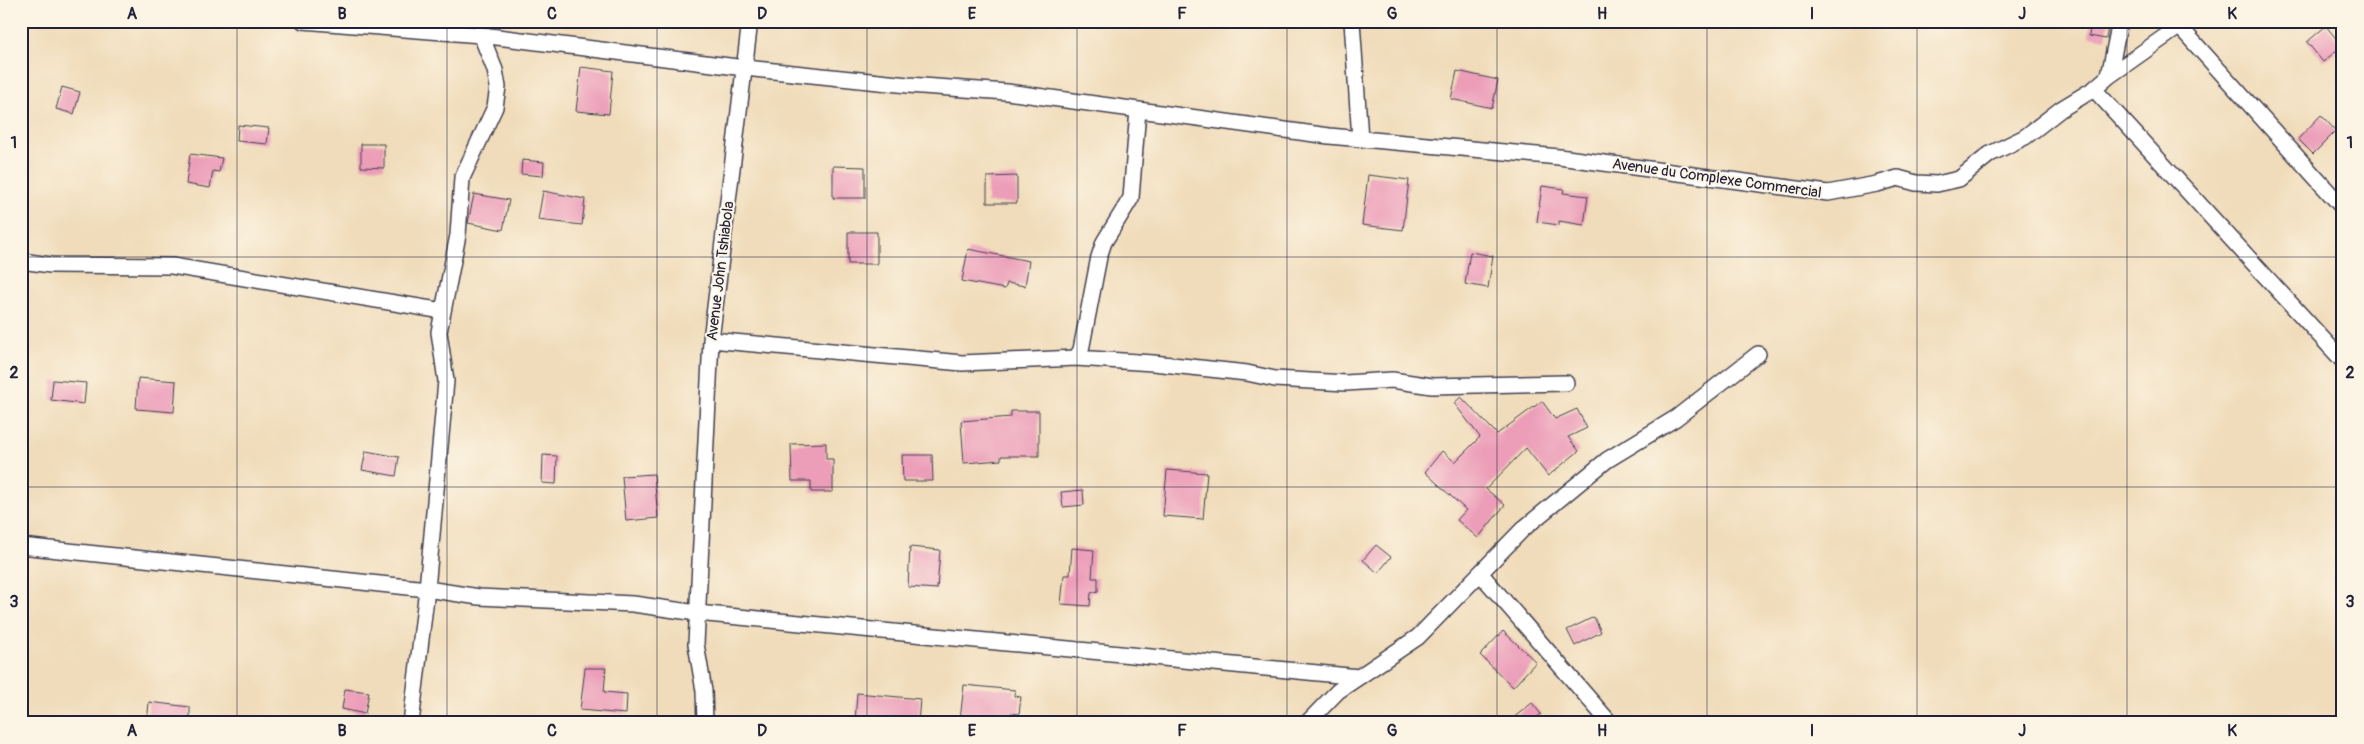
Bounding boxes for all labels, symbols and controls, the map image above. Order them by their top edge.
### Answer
text: A [127,4,138,24]
text: B [337,4,347,24]
text: C [547,4,557,24]
text: D [757,4,767,24]
text: E [968,4,977,24]
text: F [1177,4,1187,24]
text: G [1387,4,1398,24]
text: H [1597,4,1607,24]
text: I [1810,4,1814,24]
text: J [2018,4,2026,24]
text: K [2227,4,2237,24]
text: 1 [11,133,17,153]
text: 1 [2347,133,2353,153]
street label: Avenue du Complexe Commercial [1611,154,1823,203]
street label: Avenue John Tshiabola [703,200,738,342]
text: 2 [10,363,19,383]
text: 2 [2346,363,2355,383]
text: 3 [10,592,19,612]
text: 3 [2346,592,2355,612]
text: A [127,721,138,741]
text: B [337,721,347,741]
text: C [547,721,557,741]
text: D [757,721,767,741]
text: E [968,721,977,741]
text: F [1177,721,1187,741]
text: G [1387,721,1398,741]
text: H [1597,721,1607,741]
text: I [1810,721,1814,741]
text: J [2018,721,2026,741]
text: K [2227,721,2237,741]

